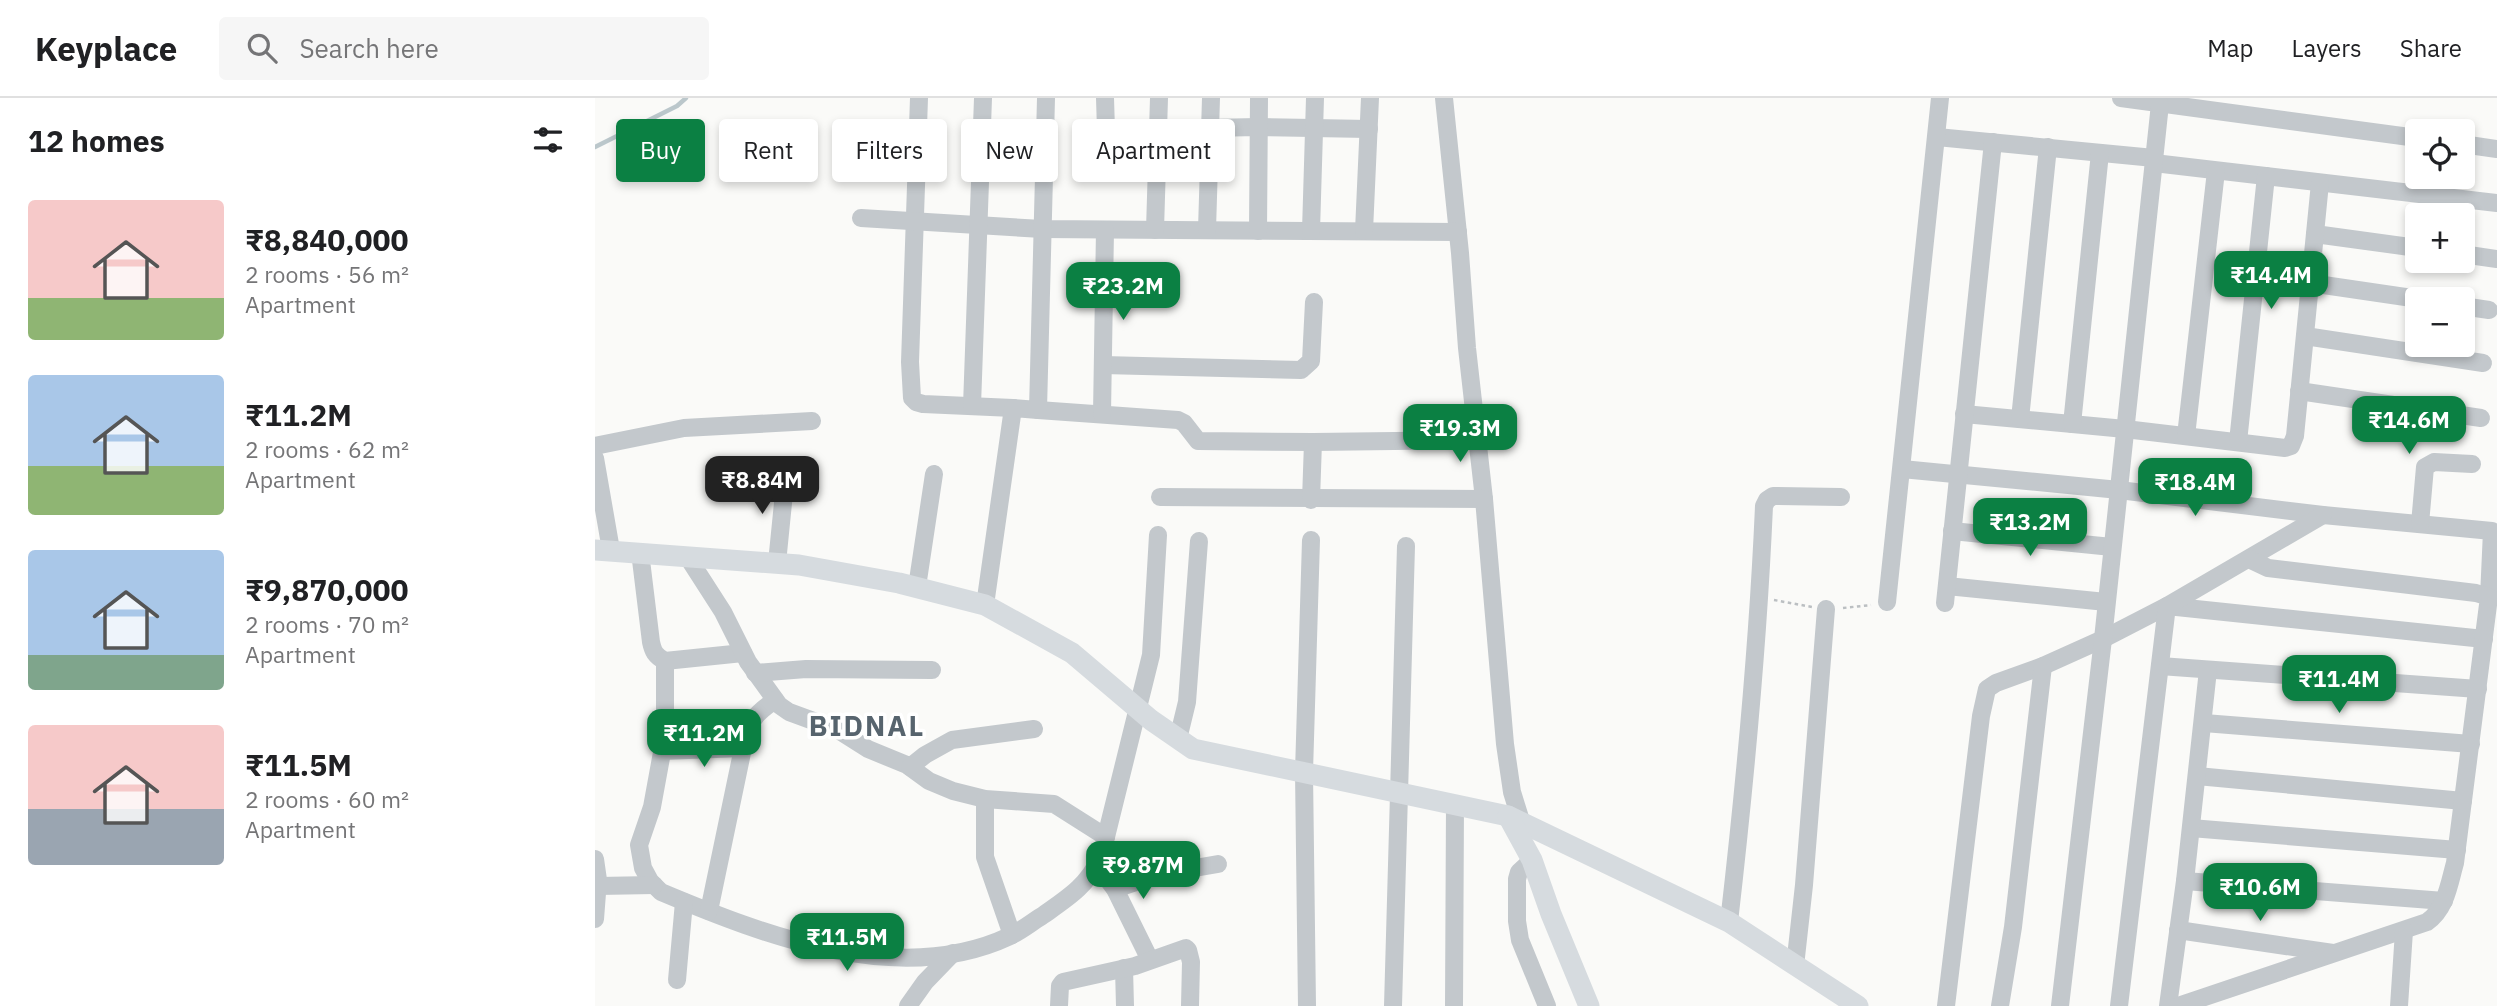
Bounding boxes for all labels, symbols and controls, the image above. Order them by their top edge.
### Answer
search box [219,17,709,80]
text: Keyplace [35,27,177,70]
icon: search [243,29,281,67]
text: Search here [299,31,439,65]
text: Map [2207,32,2254,64]
text: Layers [2292,32,2362,64]
text: Share [2400,32,2462,64]
chip: Buy [616,119,705,182]
chip: Rent [719,119,818,182]
chip: Filters [832,119,947,182]
chip: New [961,119,1058,182]
chip: Apartment [1072,119,1235,182]
map controls [2405,119,2475,357]
button: locate [2405,119,2475,189]
text: 12 homes [28,121,165,160]
icon: filters [529,121,567,159]
button: + [2405,203,2475,273]
text: ₹8,840,000 [245,220,408,259]
icon: home [84,228,168,312]
pin: ₹14.4M [2214,252,2328,311]
text: 2 rooms · 56 m² [245,259,409,289]
text: ₹14.4M [2230,259,2312,289]
pin: ₹23.2M [1066,262,1180,322]
text: ₹23.2M [1082,270,1164,300]
button: − [2405,287,2475,357]
text: Apartment [245,289,356,319]
text: ₹11.2M [245,395,352,434]
pin: ₹14.6M [2352,396,2466,456]
icon: home [84,403,168,487]
pin: ₹19.3M [1403,404,1517,464]
text: ₹14.6M [2368,404,2450,434]
text: ₹19.3M [1419,412,1501,442]
text: 2 rooms · 62 m² [245,434,409,464]
pin: ₹8.84M [705,456,819,516]
pin: ₹18.4M [2138,458,2252,518]
text: Apartment [245,464,356,494]
text: ₹8.84M [721,464,803,494]
text: ₹18.4M [2154,466,2236,496]
pin: ₹13.2M [1973,498,2087,558]
text: ₹13.2M [1989,506,2071,536]
text: ₹9,870,000 [245,570,408,609]
icon: home [84,578,168,662]
text: 2 rooms · 70 m² [245,609,409,639]
text: Apartment [245,639,356,669]
pin: ₹11.4M [2282,656,2396,715]
text: ₹11.4M [2298,663,2380,693]
district label: BIDNAL [809,707,925,744]
pin: ₹11.2M [647,710,761,769]
text: ₹11.2M [663,717,745,747]
text: ₹11.5M [245,745,352,784]
icon: home [84,753,168,837]
text: 2 rooms · 60 m² [245,784,409,814]
text: Apartment [245,814,356,844]
pin: ₹9.87M [1086,842,1200,901]
text: ₹9.87M [1102,849,1184,879]
pin: ₹10.6M [2203,864,2317,923]
text: ₹10.6M [2219,871,2301,901]
pin: ₹11.5M [790,914,904,973]
text: ₹11.5M [806,921,888,951]

